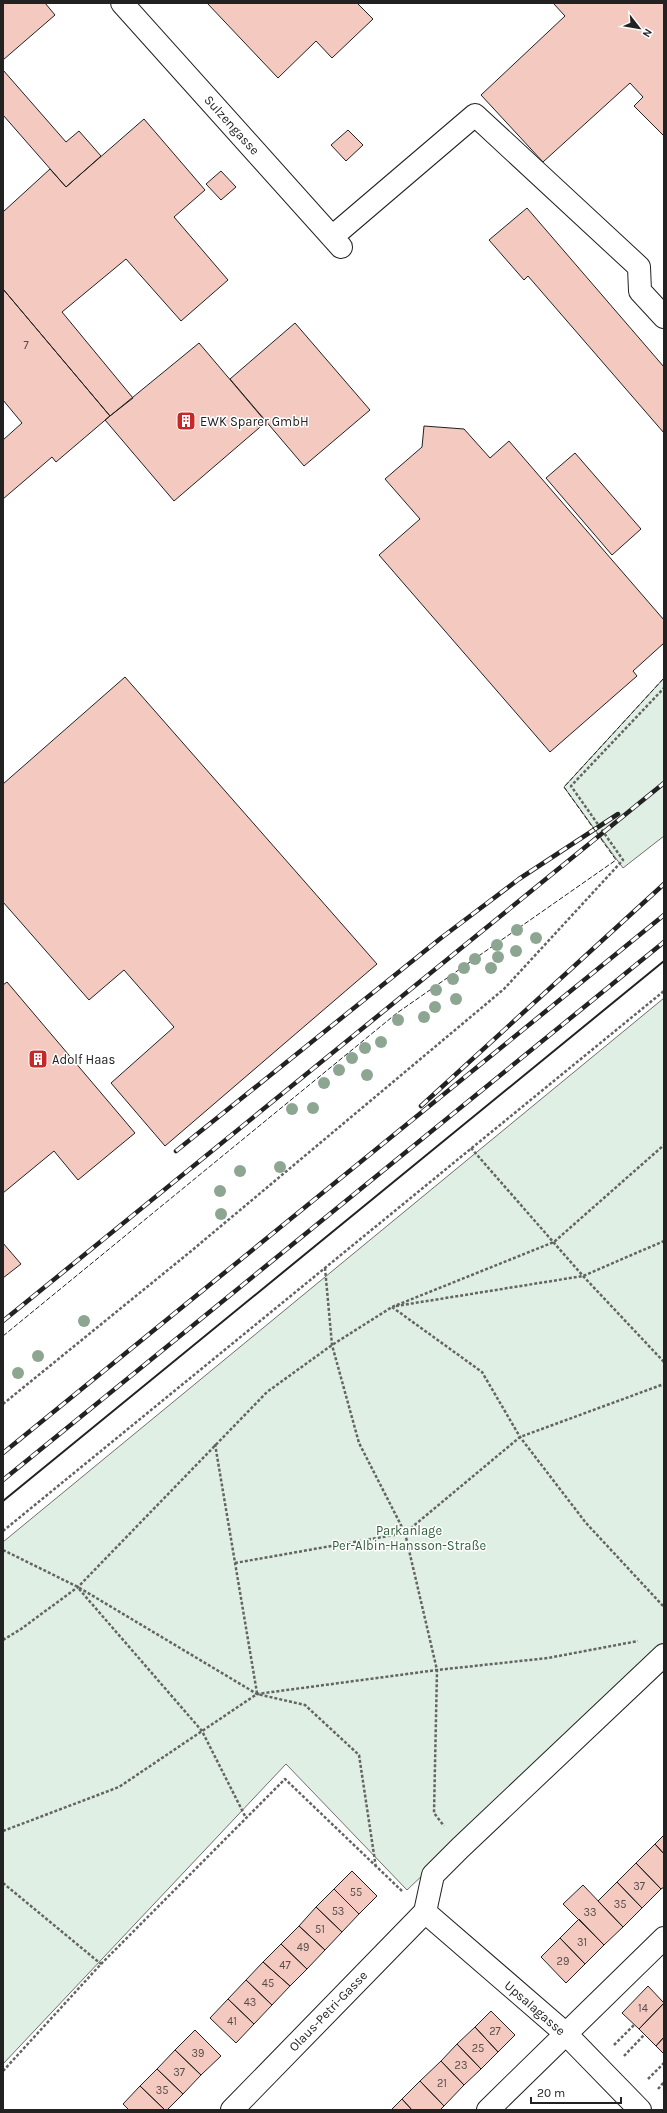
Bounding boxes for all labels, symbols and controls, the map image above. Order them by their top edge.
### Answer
north arrow [619,8,659,48]
text: N [640,26,655,40]
street label: Sulzengasse [201,92,263,158]
house number: 7 [23,339,29,352]
building icon: EWK Sparer GmbH [175,410,197,432]
place label: EWK Sparer GmbH [200,414,309,429]
building icon: Adolf Haas [27,1048,49,1070]
place label: Adolf Haas [52,1052,115,1067]
park label: Parkanlage Per-Albin-Hansson-Straße [332,1523,486,1553]
house number: 37 [633,1880,645,1893]
house number: 55 [350,1886,362,1899]
house number: 35 [614,1898,626,1911]
house number: 53 [332,1905,344,1918]
house number: 33 [584,1906,597,1919]
house number: 51 [315,1923,325,1936]
house number: 31 [577,1936,587,1949]
house number: 49 [297,1941,309,1954]
house number: 29 [557,1955,569,1968]
house number: 47 [279,1959,291,1972]
street label: Olaus-Petri-Gasse [286,1967,370,2054]
house number: 45 [262,1977,274,1990]
street label: Upsalagasse [502,1978,569,2039]
house number: 43 [244,1996,256,2009]
house number: 14 [638,2002,648,2015]
house number: 41 [227,2015,237,2028]
house number: 27 [489,2025,501,2038]
house number: 25 [472,2042,484,2055]
house number: 39 [192,2047,204,2060]
house number: 23 [455,2059,467,2072]
house number: 37 [173,2066,185,2079]
house number: 21 [437,2077,447,2090]
scale bar [531,2079,621,2105]
house number: 35 [156,2084,168,2097]
text: 20 m [537,2086,565,2100]

